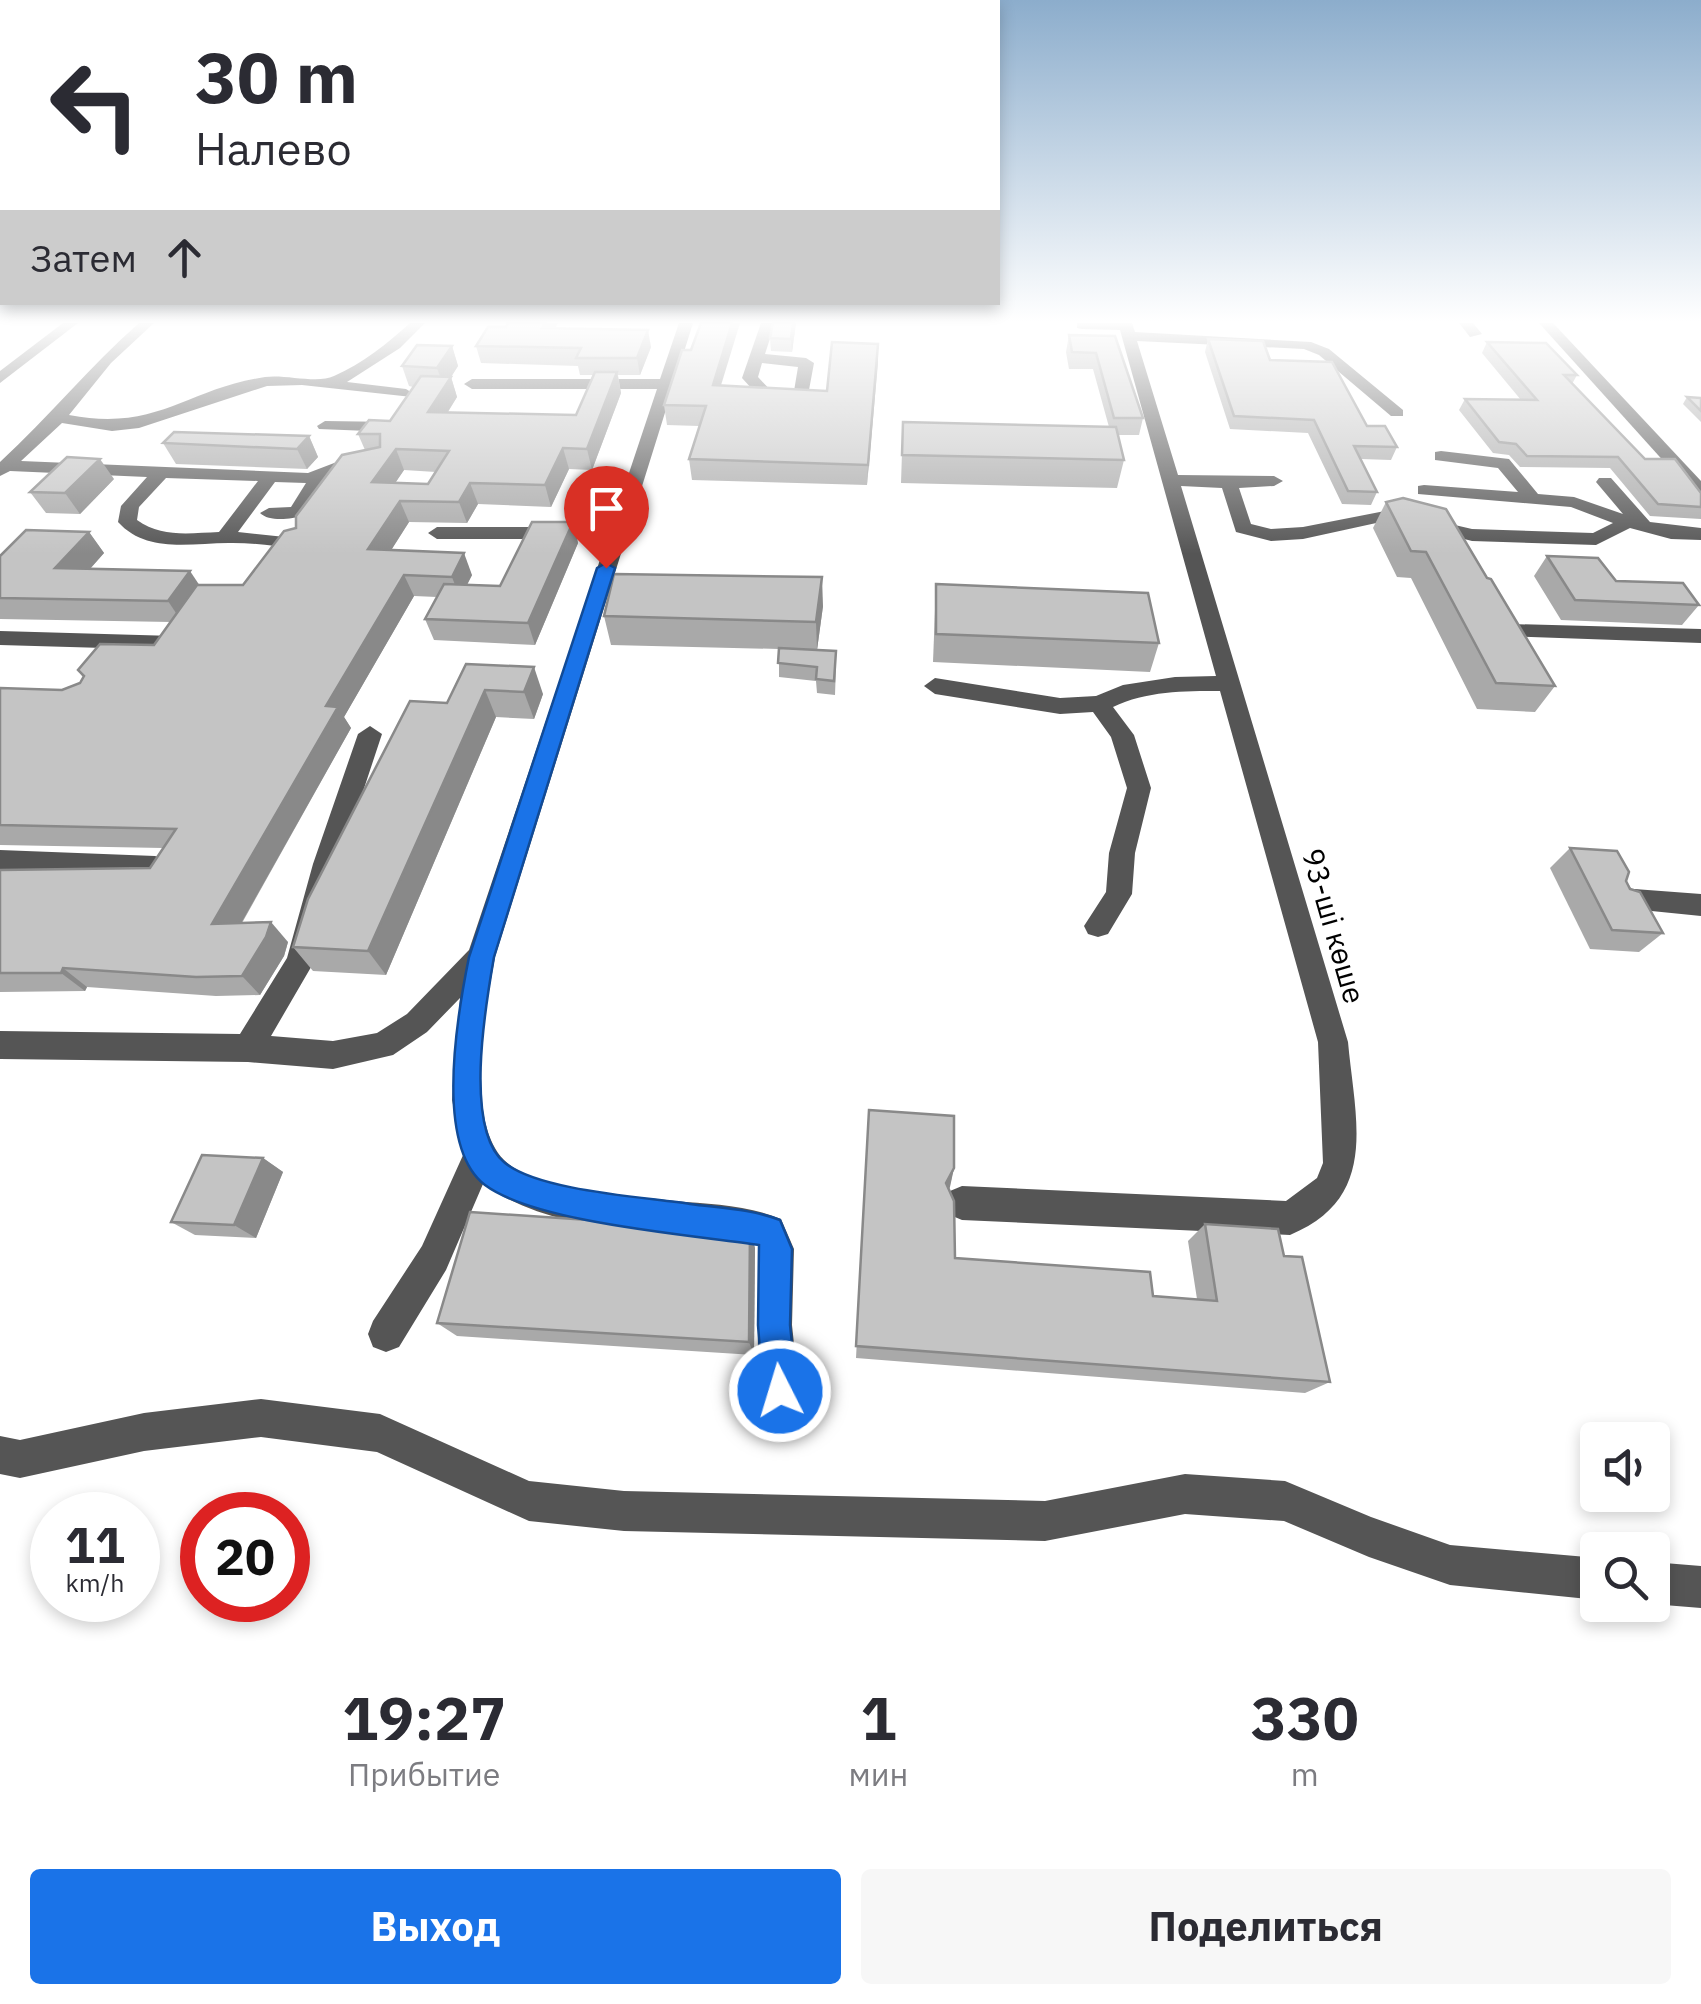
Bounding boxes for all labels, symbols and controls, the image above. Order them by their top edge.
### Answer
text: 30 m [195,31,358,122]
icon: left [30,40,160,170]
text: Налево [195,119,352,177]
icon: ahead [157,230,212,285]
text: Затем [30,233,137,282]
pin [564,466,649,569]
icon: arrive [579,481,634,536]
street label: 93-ші көше [1294,843,1375,1008]
position arrow [728,1339,832,1443]
map controls [1580,1422,1670,1622]
button: sound [1580,1422,1670,1512]
speed limit sign: 20 [180,1492,310,1622]
text: 11 [65,1512,125,1577]
button: search [1580,1532,1670,1622]
text: km/h [66,1566,124,1599]
text: 19:27 [342,1678,506,1757]
text: 1 [860,1678,896,1757]
text: 330 [1251,1678,1359,1757]
text: Прибытие [348,1753,500,1795]
text: мин [848,1753,908,1795]
text: m [1291,1753,1319,1795]
button: Выход [30,1869,841,1984]
button: Поделиться [861,1869,1671,1984]

